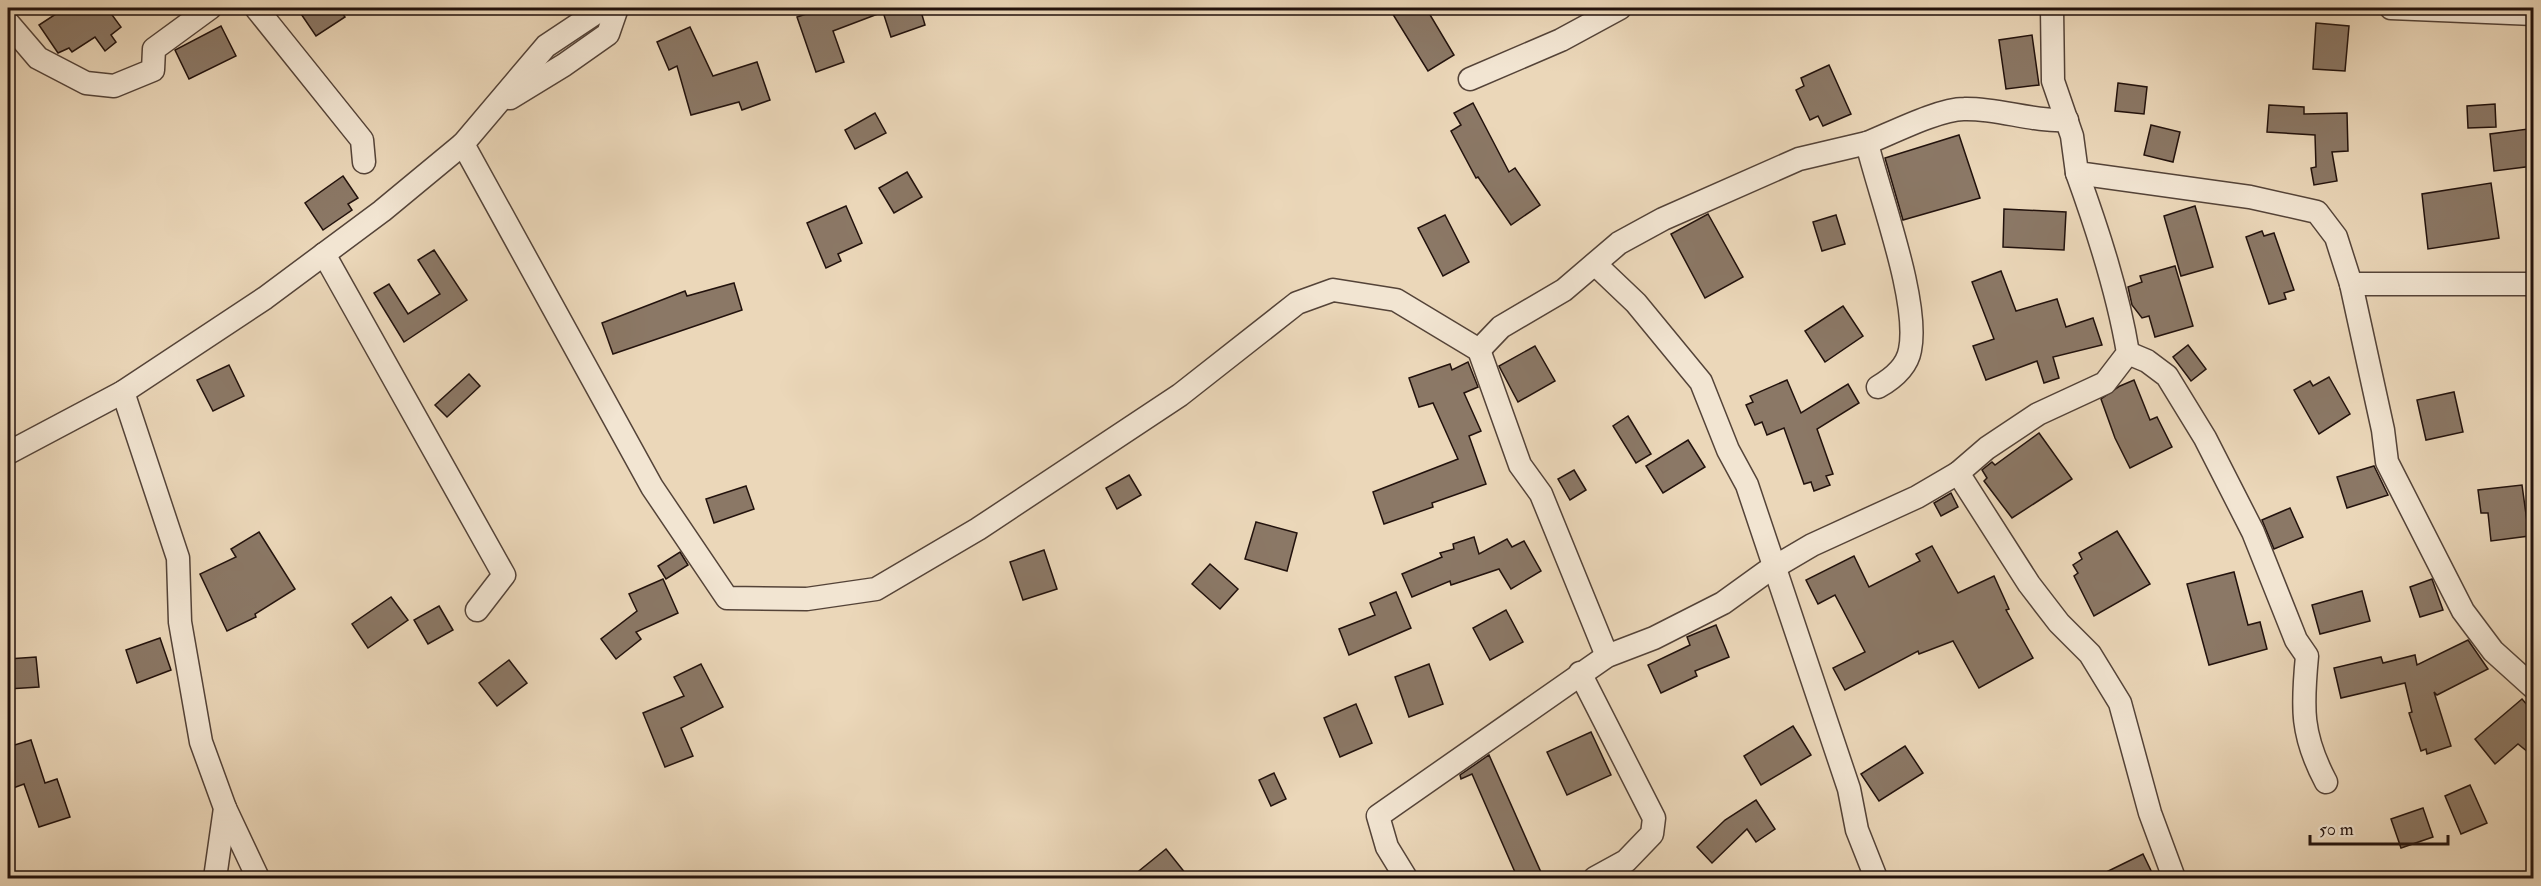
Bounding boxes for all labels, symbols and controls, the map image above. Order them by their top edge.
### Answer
scale bar [2310,808,2448,846]
text: 50 m [2319,818,2354,841]

